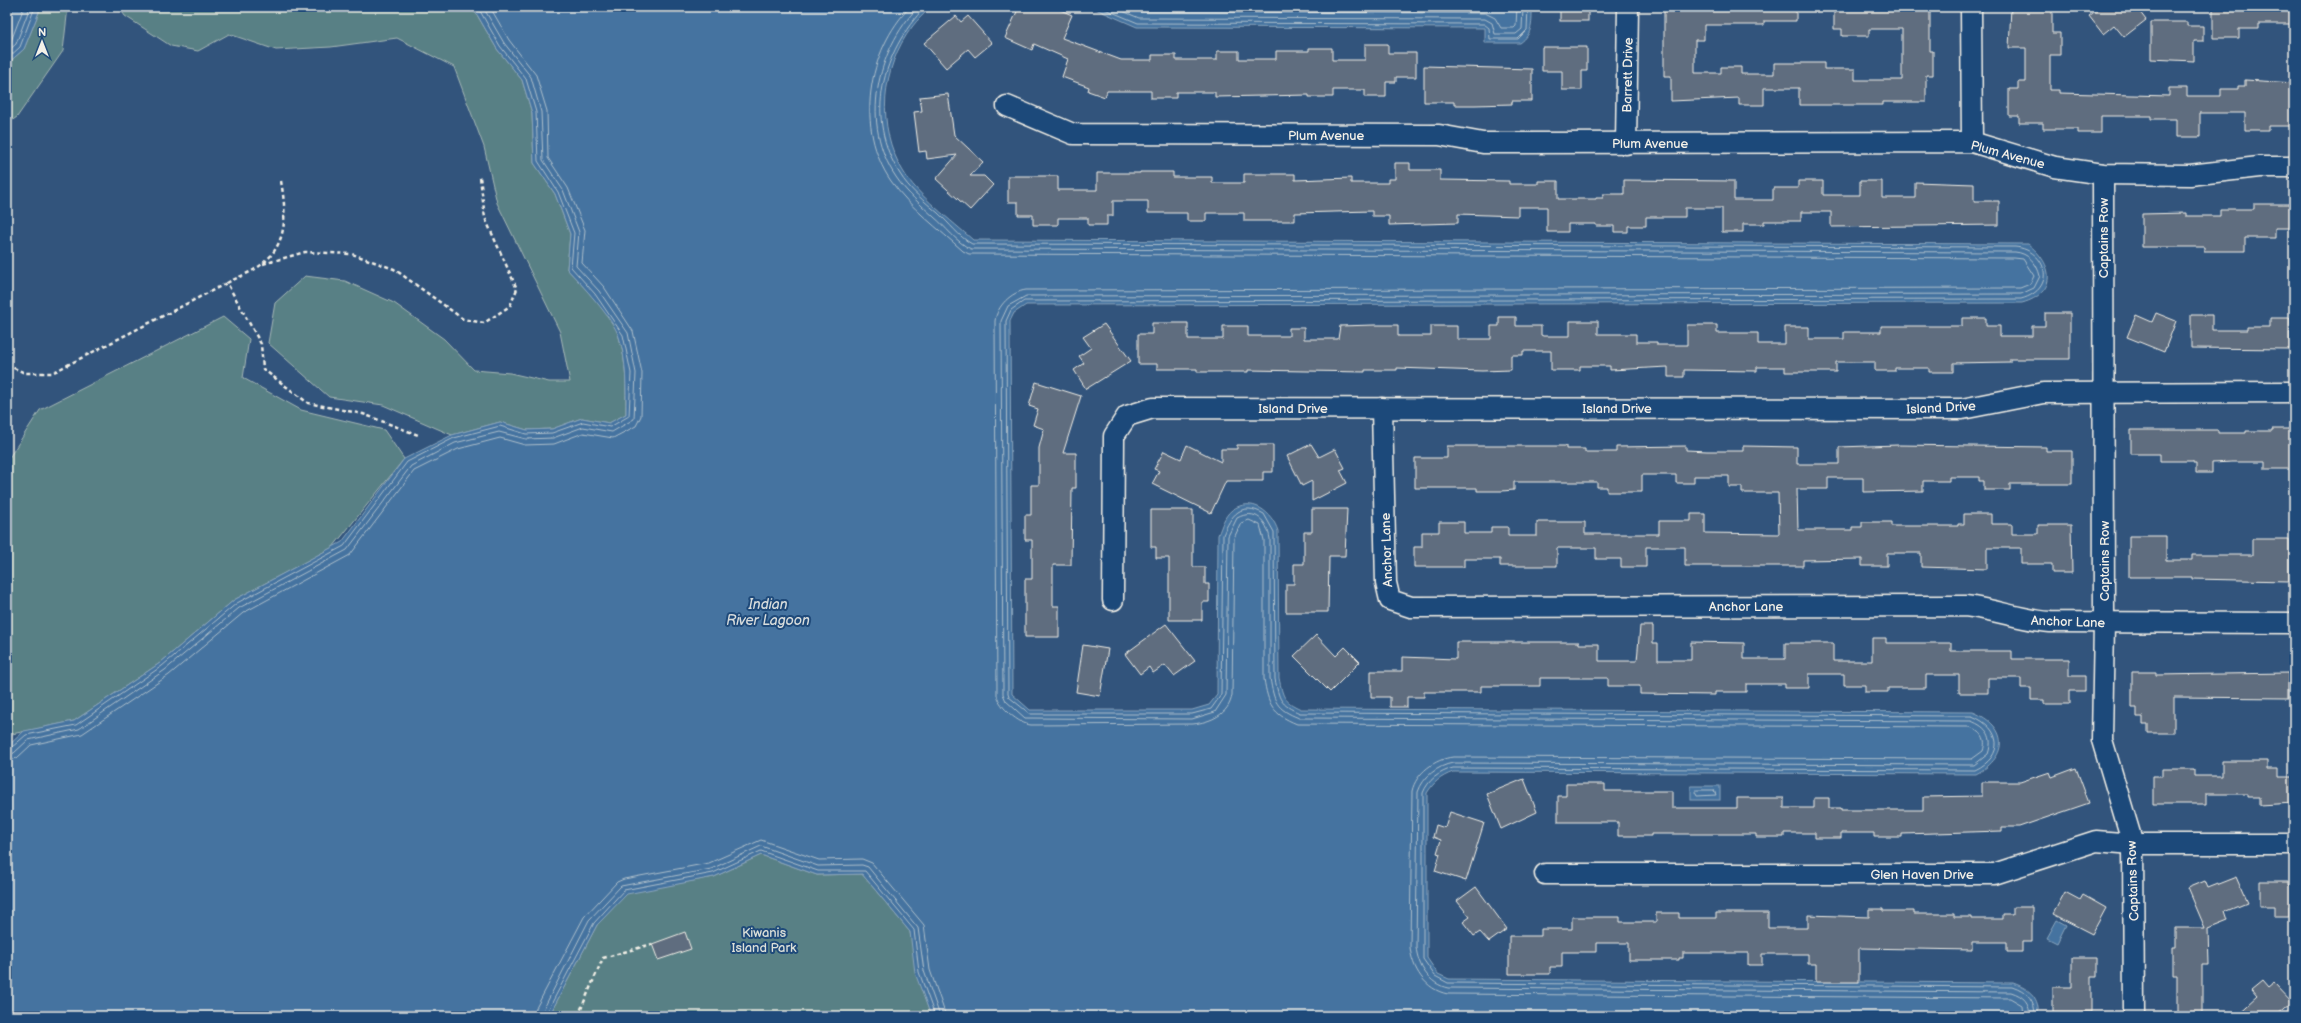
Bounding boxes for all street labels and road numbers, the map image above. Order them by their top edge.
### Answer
street label: Barrett Drive [1619,37,1637,113]
street label: Plum Avenue [1288,128,1364,144]
street label: Plum Avenue [1612,136,1688,152]
street label: Plum Avenue [1969,137,2047,173]
street label: Captains Row [2096,197,2112,278]
street label: Island Drive [1906,398,1976,418]
street label: Island Drive [1258,401,1328,417]
street label: Island Drive [1582,401,1652,417]
street label: Anchor Lane [1378,512,1396,587]
street label: Captains Row [2097,520,2113,601]
street label: Anchor Lane [1709,599,1784,615]
street label: Anchor Lane [2030,613,2106,631]
street label: Captains Row [2124,840,2142,921]
street label: Glen Haven Drive [1870,867,1974,883]

